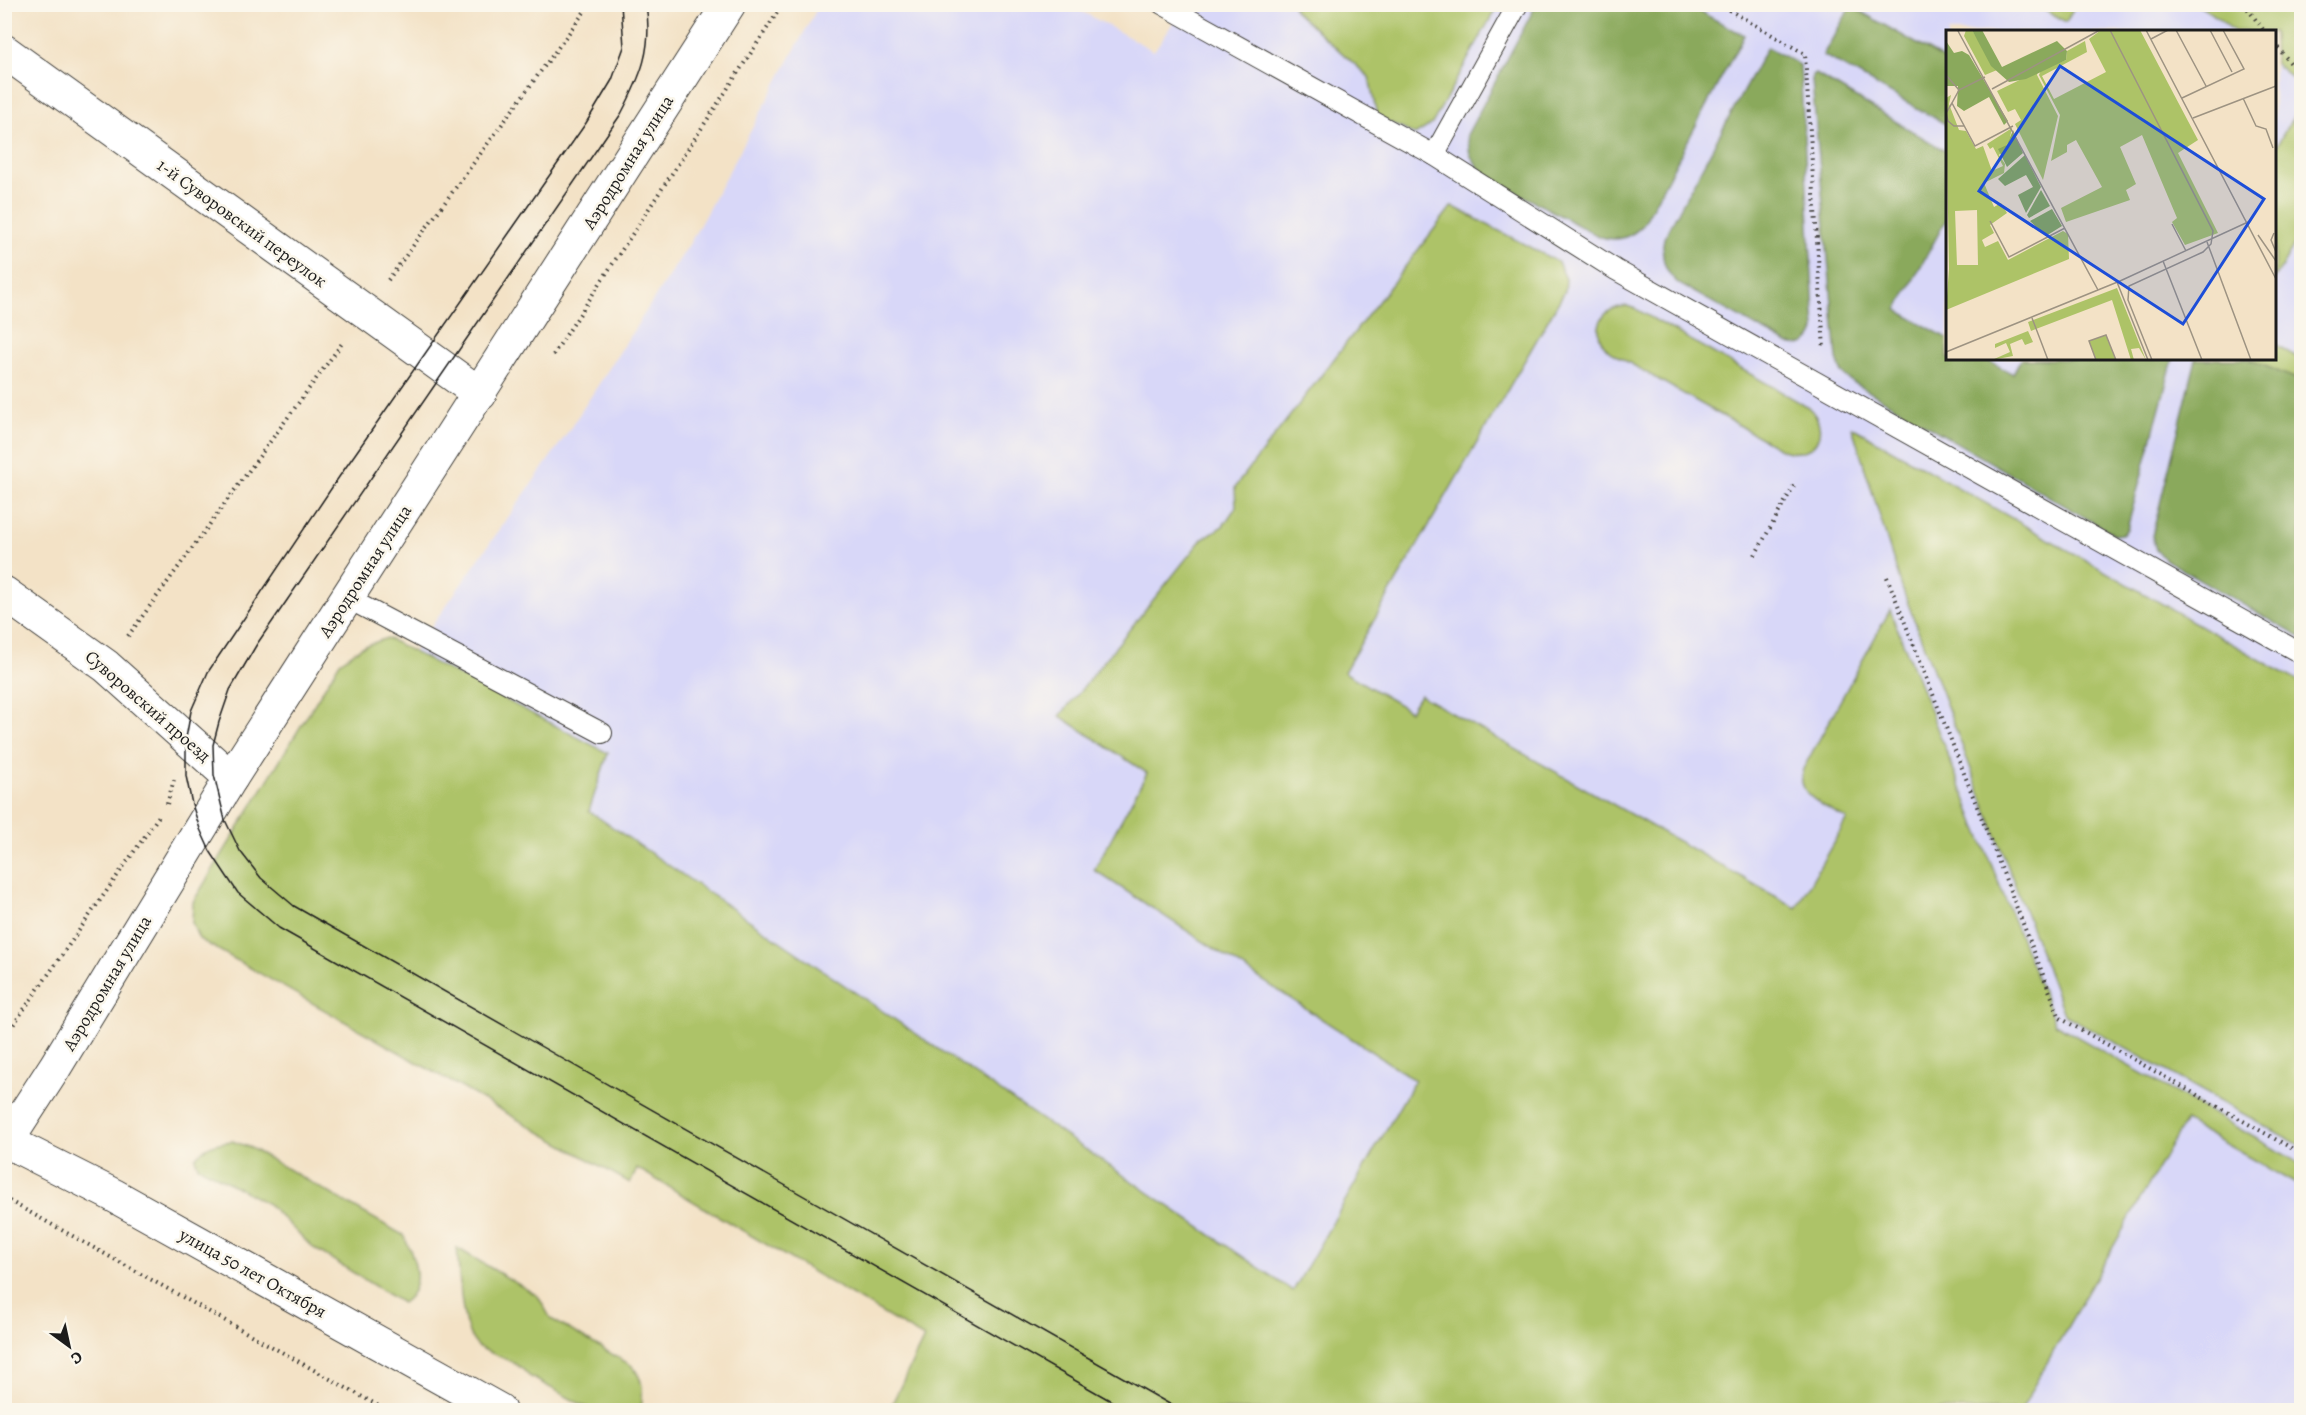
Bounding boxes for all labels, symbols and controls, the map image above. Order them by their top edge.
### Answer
inset map [1946,30,2276,360]
street label: Аэродромная улица [577,90,679,234]
street label: 1-й Суворовский переулок [152,153,332,293]
street label: Аэродромная улица [313,499,417,643]
street label: Суворовский проезд [80,645,216,767]
street label: Аэродромная улица [57,910,157,1056]
street label: улица 50 лет Октября [174,1222,331,1323]
north arrow [39,1316,99,1376]
text: С [66,1346,87,1370]

